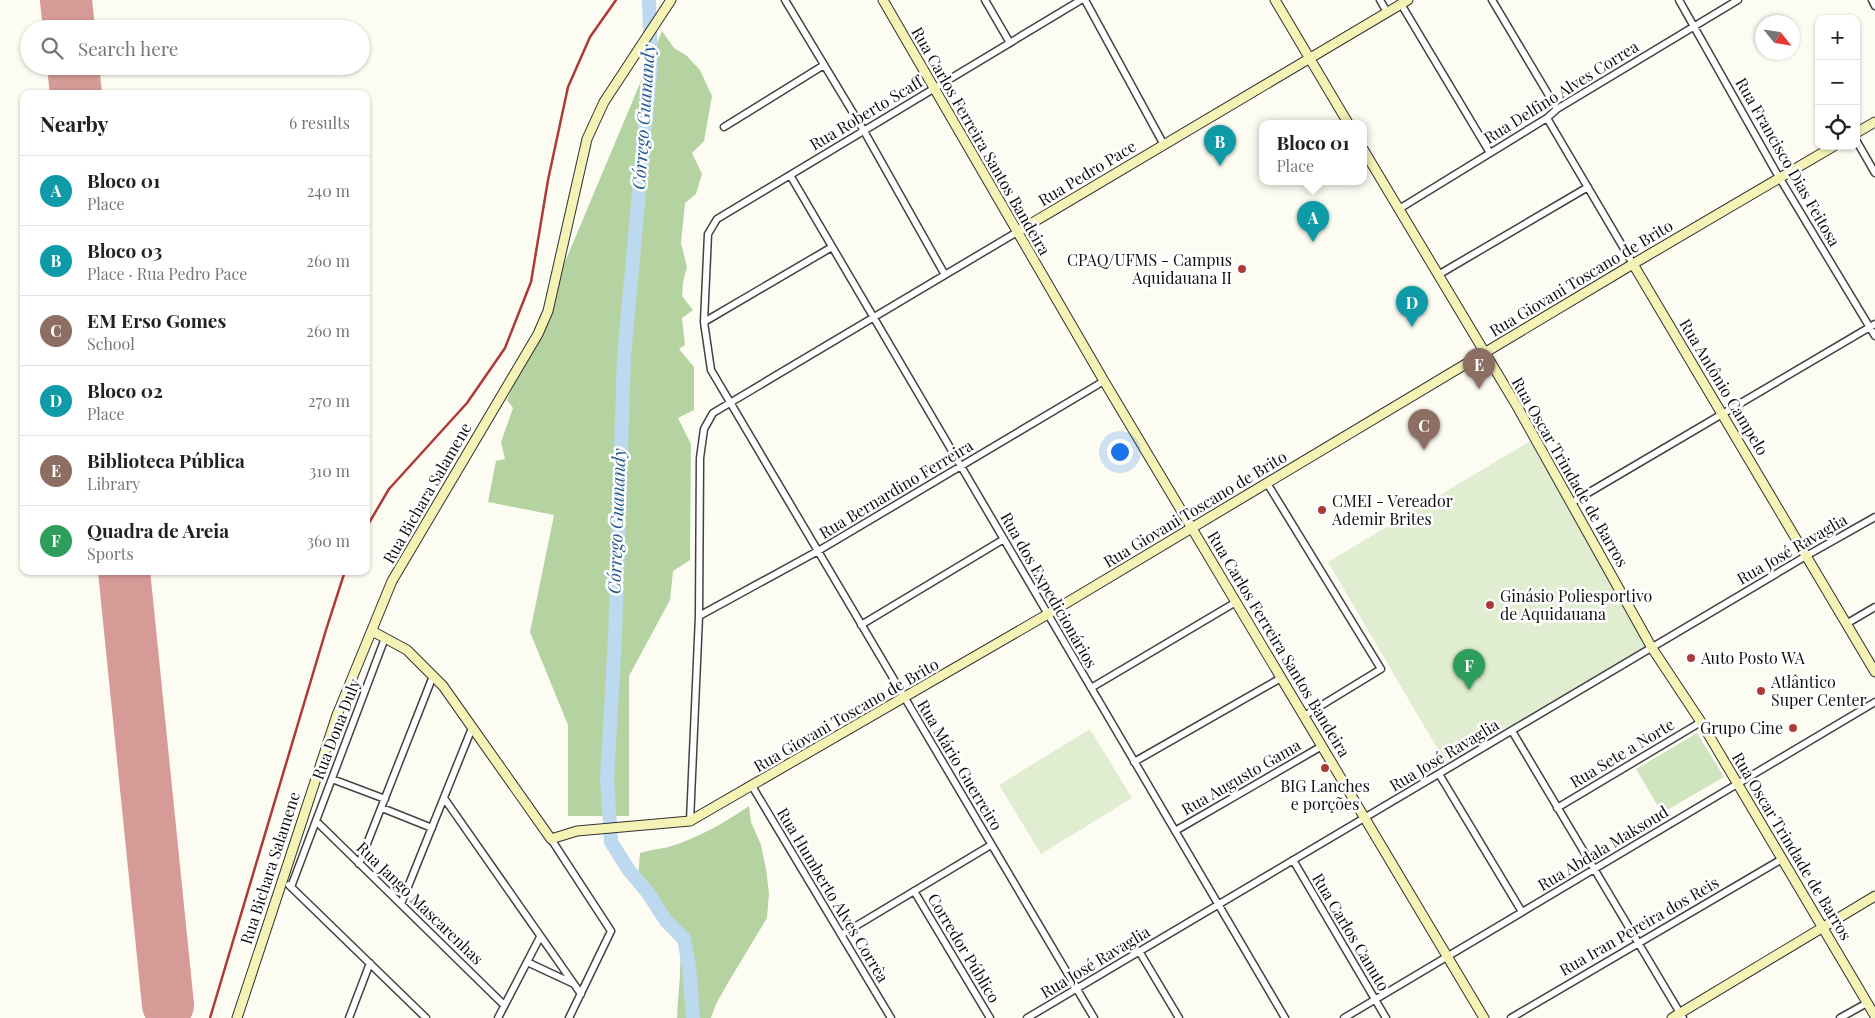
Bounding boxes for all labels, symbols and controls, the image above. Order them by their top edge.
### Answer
north arrow [1755,15,1800,60]
map controls [1815,15,1860,150]
button: + [1815,15,1860,60]
search box [20,20,370,75]
street label: Rua Carlos Ferreira Santos Bandeira [907,23,1056,259]
icon: search [38,34,66,62]
text: Search here [78,35,178,61]
street label: Rua Delfino Alves Correa [1479,35,1642,148]
water label: Córrego Guanandy [626,43,660,191]
button: − [1815,60,1860,105]
street label: Rua Roberto Scaff [805,70,927,155]
street label: Rua Francisco Dias Feitosa [1731,73,1845,250]
button: locate [1815,105,1860,150]
text: Nearby [40,109,109,137]
text: 6 results [289,112,350,133]
popup [1259,120,1367,185]
pin: B [1204,125,1236,166]
text: Bloco 01 [1276,129,1350,155]
street label: Rua Pedro Pace [1034,135,1140,210]
text: Place [1276,155,1314,176]
text: Bloco 01 [87,167,160,193]
text: A [51,180,61,201]
text: 240 m [307,180,350,201]
text: Place [87,193,125,214]
pin: A [1297,201,1329,242]
street label: Rua Giovani Toscano de Brito [1485,214,1676,341]
text: Bloco 03 [87,237,162,263]
place label: CPAQ/UFMS - Campus Aquidauana II [1067,249,1232,288]
text: B [51,250,61,271]
text: 260 m [306,250,350,271]
text: Place · Rua Pedro Pace [87,263,247,284]
marker: CPAQ/UFMS - Campus Aquidauana II [1236,263,1248,275]
pin: D [1396,286,1428,327]
text: EM Erso Gomes [87,307,226,333]
street label: Rua Antônio Campelo [1675,315,1774,459]
text: C [50,320,62,341]
text: 260 m [306,320,350,341]
text: School [87,333,135,354]
pin: E [1463,348,1495,389]
street label: Rua Oscar Trindade de Barros [1507,373,1633,570]
text: Bloco 02 [87,377,163,403]
text: D [50,390,62,411]
text: 270 m [308,390,350,411]
text: Place [87,403,125,424]
pin: C [1408,409,1440,450]
street label: Rua Bichara Salamene [378,419,475,567]
street label: Rua Bernardino Ferreira [815,434,977,543]
your location [1107,439,1133,465]
street label: Rua Giovani Toscano de Brito [1099,445,1290,572]
text: Biblioteca Pública [87,447,245,473]
water label: Córrego Guanandy [601,447,631,594]
text: E [51,460,61,481]
text: 310 m [309,460,350,481]
text: Library [87,473,140,494]
place label: CMEI - Vereador Ademir Brites [1331,490,1453,529]
marker: CMEI - Vereador Ademir Brites [1316,504,1328,516]
street label: Rua dos Expedicionários [996,508,1103,671]
street label: Rua José Ravaglia [1733,508,1851,589]
text: Quadra de Areia [87,517,229,543]
street label: Rua Carlos Ferreira Santos Bandeira [1203,527,1355,761]
text: F [51,530,61,551]
text: 360 m [307,530,350,551]
text: Sports [87,543,134,564]
place label: Ginásio Poliesportivo de Aquidauana [1500,585,1653,624]
marker: Ginásio Poliesportivo de Aquidauana [1484,599,1496,611]
place label: Auto Posto WA [1700,647,1806,668]
pin: F [1453,649,1485,690]
marker: Auto Posto WA [1685,652,1697,664]
street label: Rua Giovani Toscano de Brito [749,653,942,776]
place label: Atlântico Super Center [1770,671,1867,710]
street label: Rua Dona Duly [307,675,364,782]
marker: Atlântico Super Center [1755,685,1767,697]
street label: Rua Mário Guerreiro [913,696,1008,834]
street label: Rua Sete a Norte [1566,713,1678,792]
street label: Rua José Ravaglia [1385,714,1502,796]
place label: Grupo Cine [1700,717,1783,738]
marker: Grupo Cine [1787,722,1799,734]
street label: Rua Augusto Gama [1177,734,1304,819]
street label: Rua Oscar Trindade de Barros [1728,748,1857,944]
marker: BIG Lanches e porções [1319,762,1331,774]
place label: BIG Lanches e porções [1280,775,1370,814]
street label: Rua Bichara Salamene [235,789,304,947]
street label: Rua Abdala Maksoud [1534,800,1672,895]
street label: Rua Humberto Alves Corrêa [773,803,894,986]
street label: Rua Jango Mascarenhas [352,837,488,969]
street label: Rua Carlos Canuto [1308,869,1395,995]
street label: Rua Iran Pereira dos Reis [1555,871,1722,980]
street label: Corredor Público [924,889,1005,1006]
street label: Rua José Ravaglia [1036,921,1153,1003]

